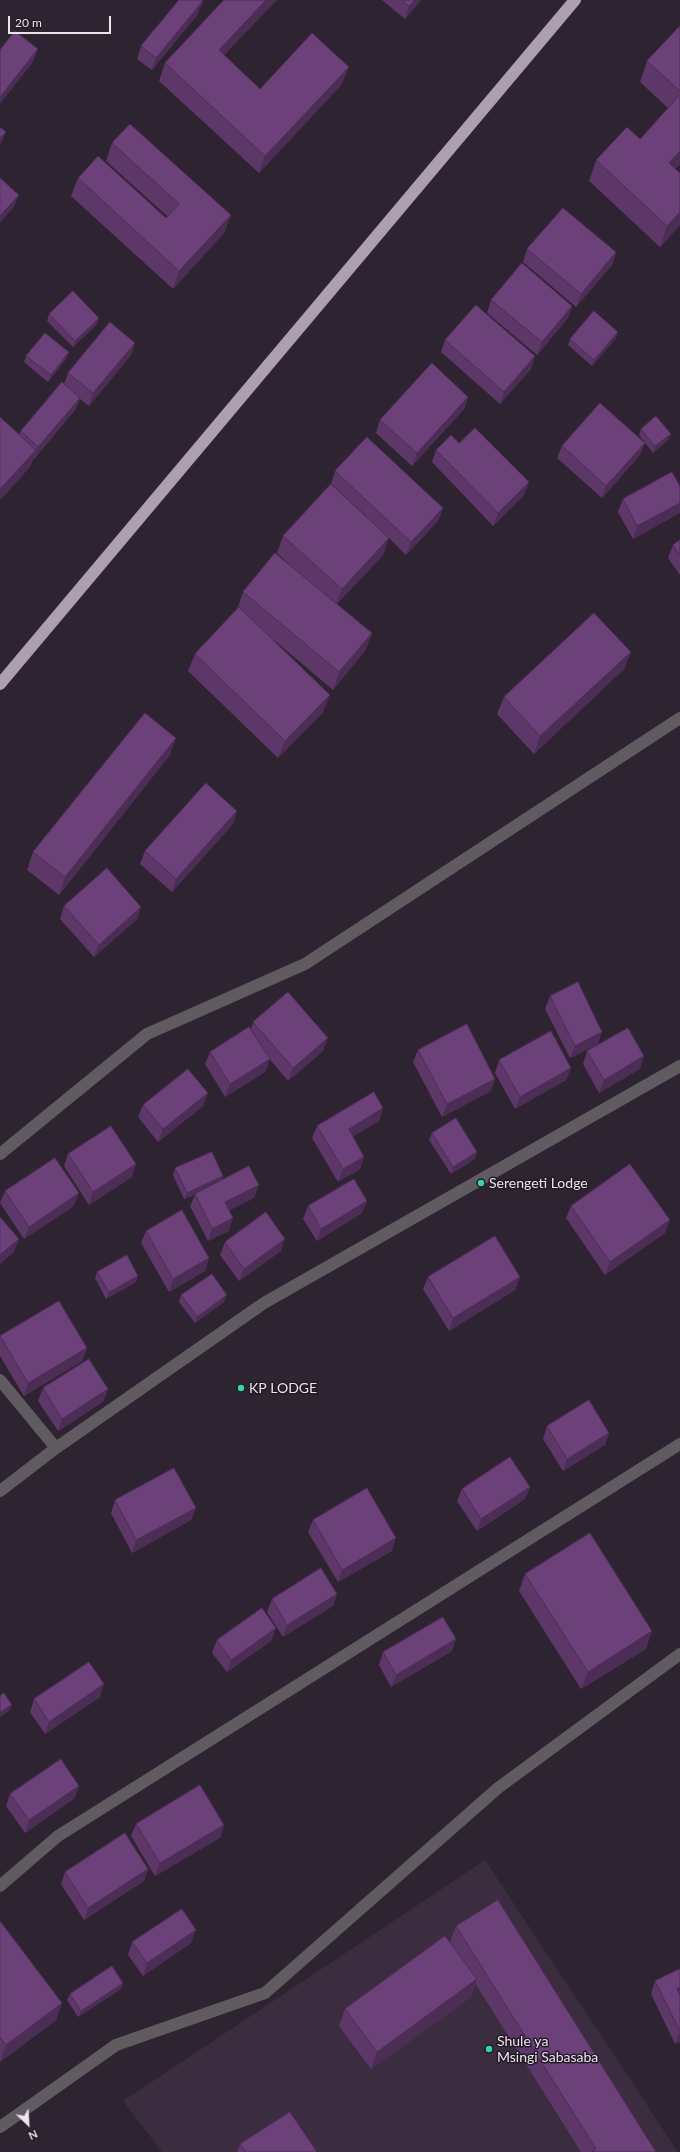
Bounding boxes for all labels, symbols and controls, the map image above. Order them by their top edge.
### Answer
scale bar [10,8,113,34]
text: 20 m [15,15,42,30]
place label: Serengeti Lodge [489,1175,588,1191]
marker: Serengeti Lodge [476,1178,486,1188]
place label: KP LODGE [249,1380,317,1396]
marker: KP LODGE [236,1383,246,1393]
place label: Shule ya Msingi Sabasaba [497,2033,598,2066]
marker: Shule ya Msingi Sabasaba [484,2044,494,2054]
north arrow [8,2104,48,2144]
text: N [27,2128,40,2143]

